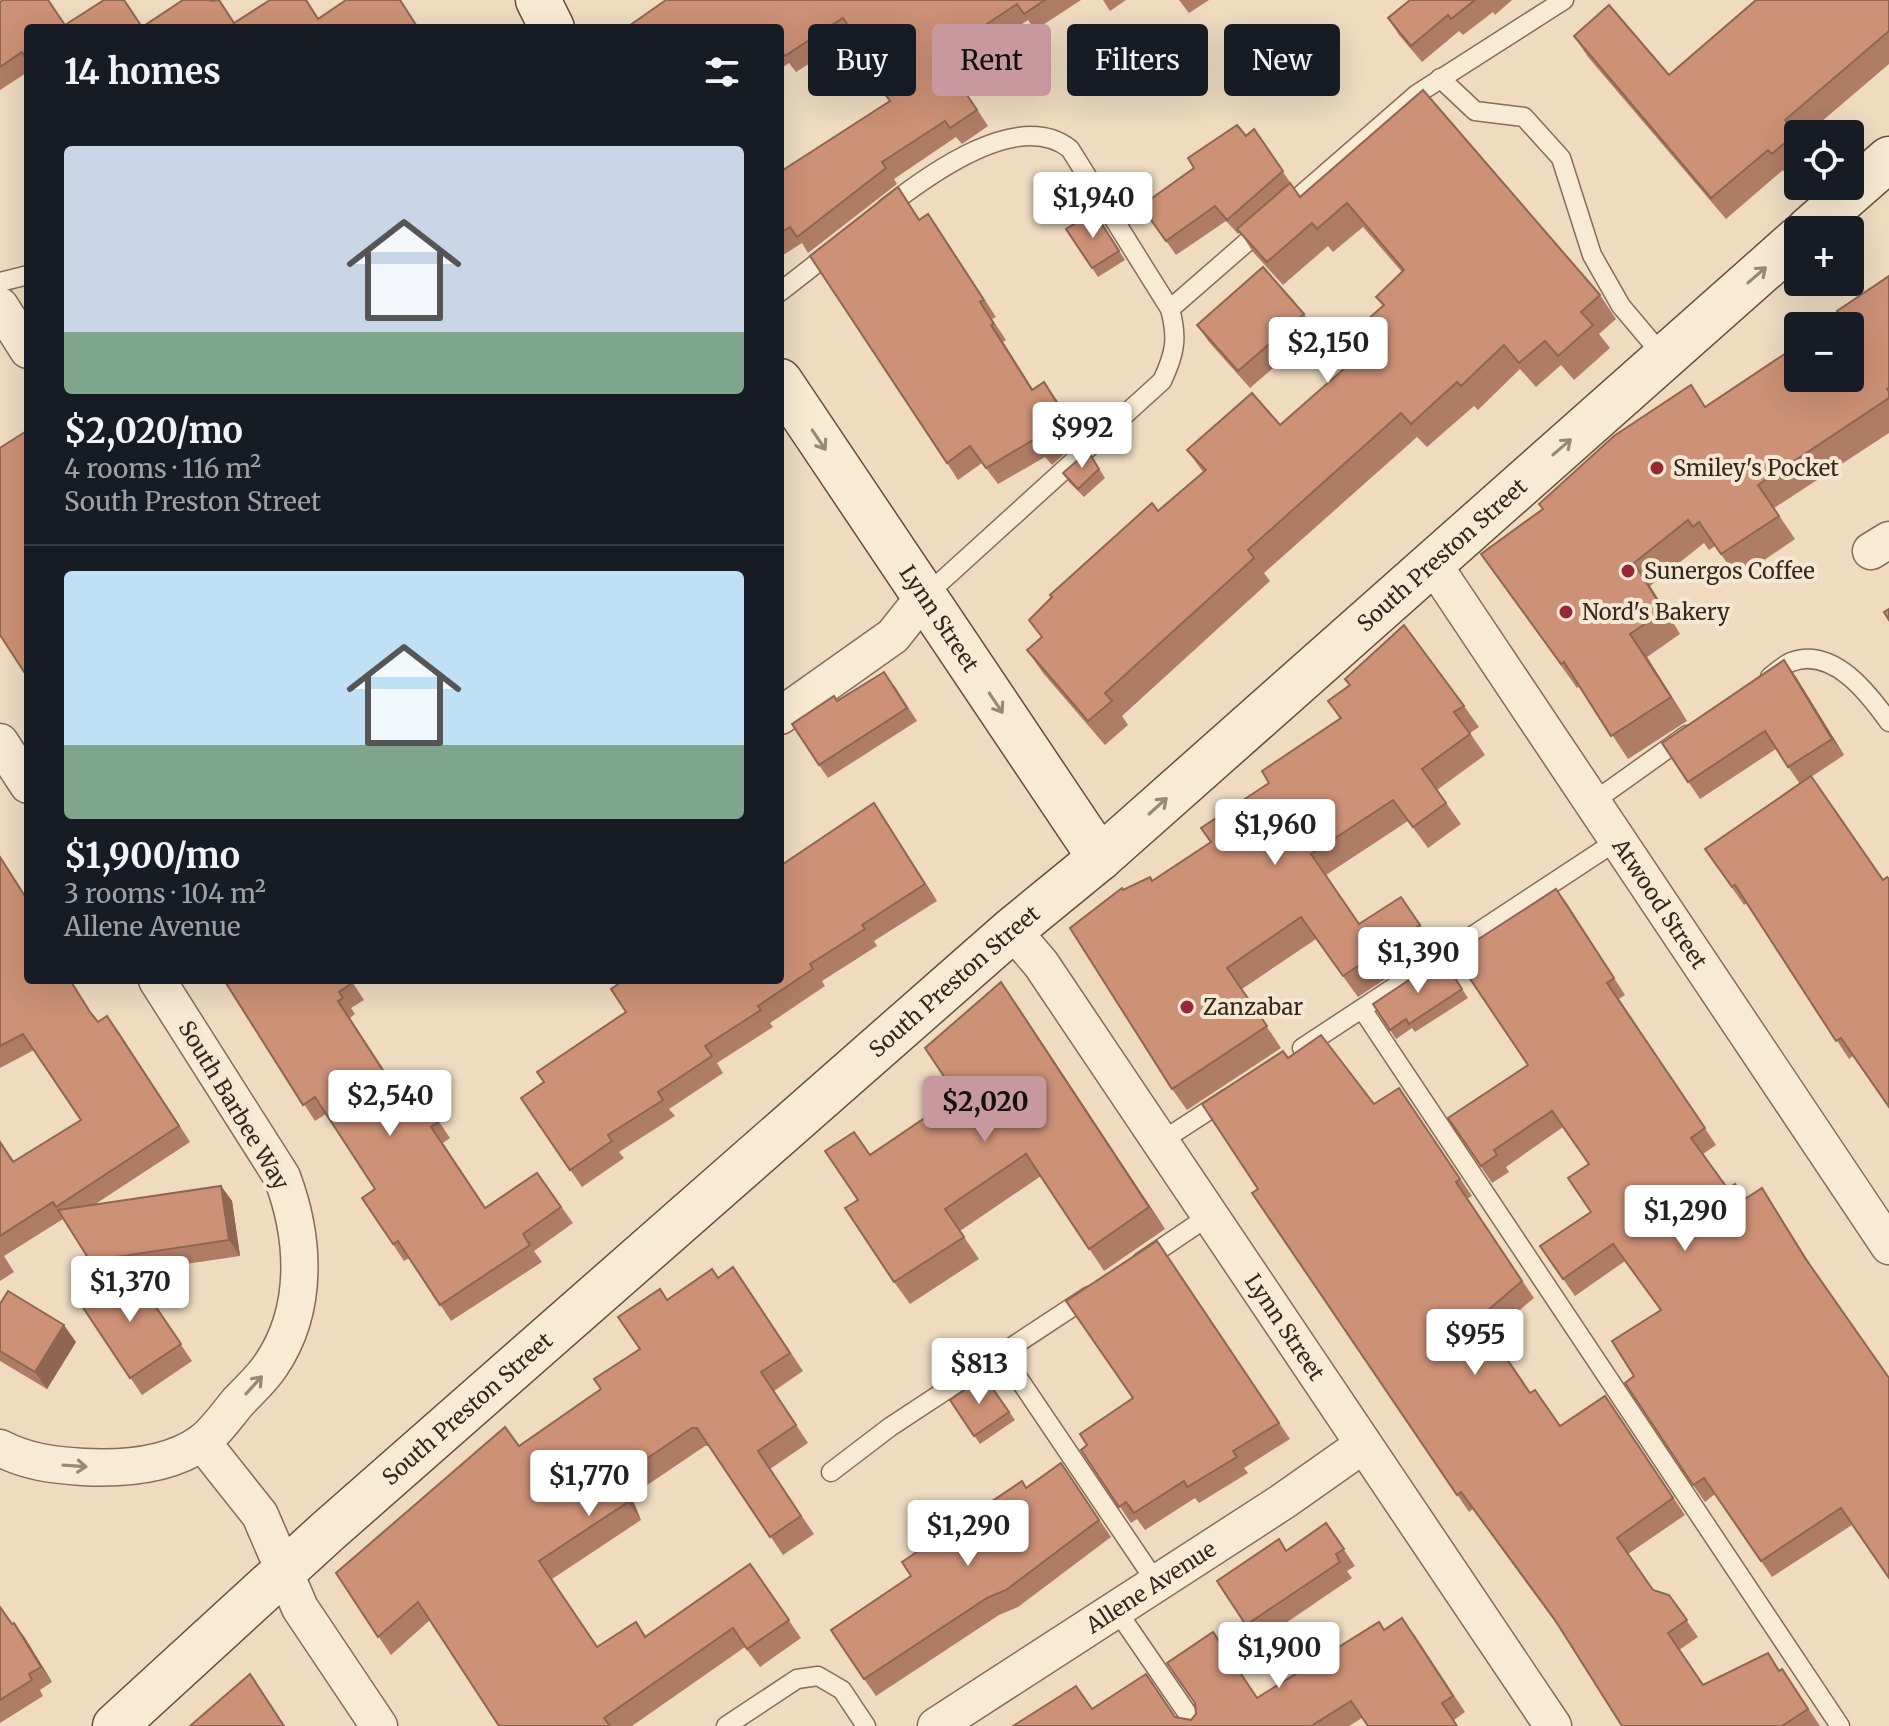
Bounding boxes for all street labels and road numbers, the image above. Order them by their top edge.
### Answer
street label: South Preston Street [1351,472,1533,637]
street label: Lynn Street [894,560,985,678]
street label: Atwood Street [1606,832,1714,974]
street label: South Preston Street [863,899,1046,1063]
street label: South Barbee Way [173,1015,296,1195]
street label: Lynn Street [1239,1268,1331,1386]
street label: South Preston Street [376,1326,558,1491]
street label: Allene Avenue [1080,1534,1221,1640]

